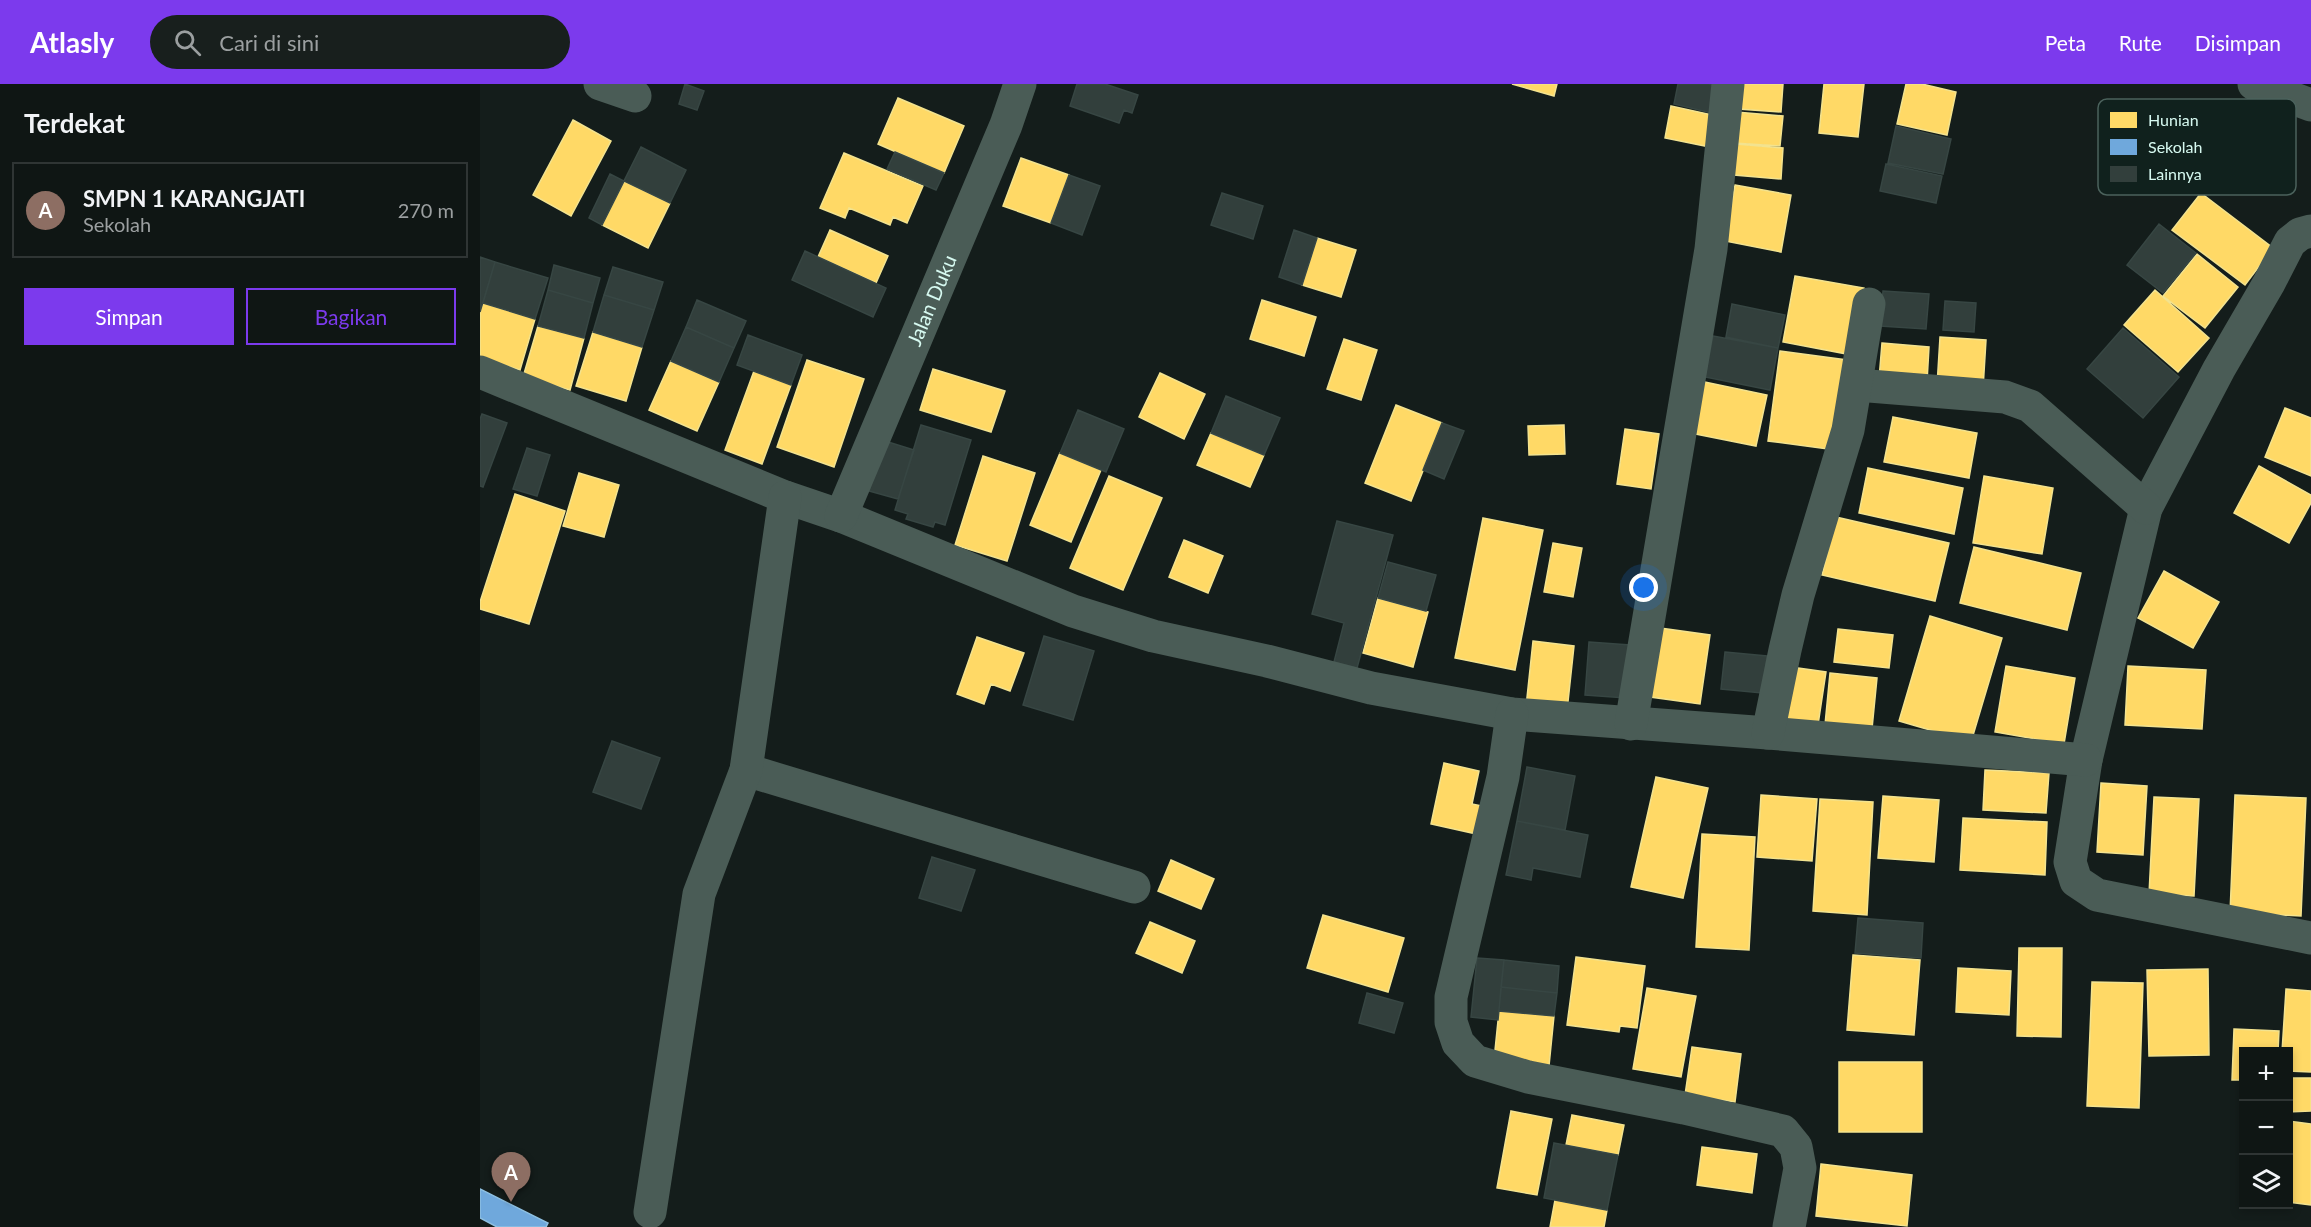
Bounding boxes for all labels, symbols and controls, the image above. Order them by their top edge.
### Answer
search box [150,15,570,69]
text: Atlasly [30,25,114,59]
icon: search [171,26,204,59]
text: Cari di sini [219,29,319,56]
text: Peta [2045,30,2086,55]
text: Rute [2119,30,2162,55]
text: Disimpan [2195,30,2281,55]
legend [2098,99,2296,195]
text: Terdekat [24,107,125,139]
text: Hunian [2148,110,2199,129]
text: Sekolah [2148,137,2202,156]
text: Lainnya [2148,164,2202,183]
text: SMPN 1 KARANGJATI [83,185,305,212]
text: A [39,198,52,222]
text: 270 m [398,198,454,222]
text: Sekolah [83,212,151,236]
street label: Jalan Duku [901,251,961,349]
button: Simpan [24,288,234,345]
button: Bagikan [246,288,456,345]
your location [1629,573,1658,602]
map controls [2239,1047,2293,1209]
button: + [2239,1047,2293,1101]
button: − [2239,1101,2293,1155]
pin: A [492,1152,531,1202]
button: layers [2239,1155,2293,1209]

